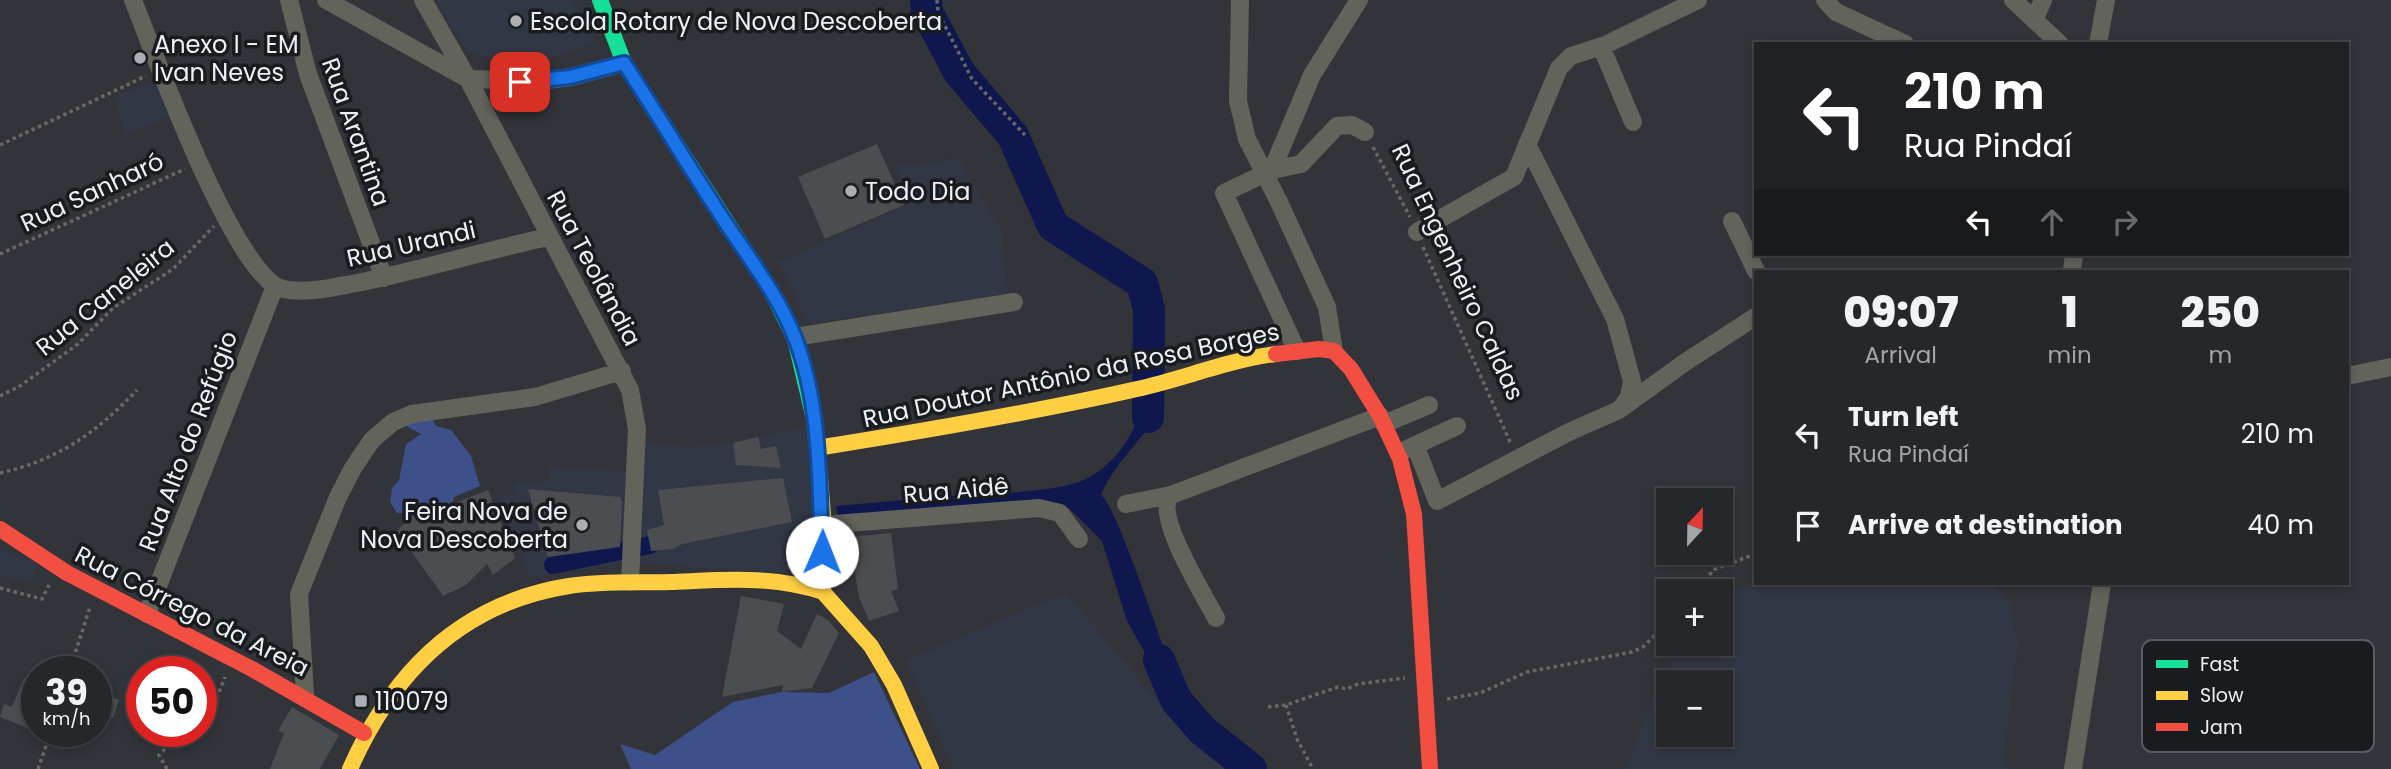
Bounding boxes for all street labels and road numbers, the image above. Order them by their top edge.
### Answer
street label: Rua Arantina [314,53,398,211]
street label: Rua Engenheiro Caldas [1384,138,1532,406]
street label: Rua Sanharó [15,144,169,240]
street label: Rua Teolândia [539,184,649,352]
street label: Rua Urandi [343,213,479,275]
street label: Rua Caneleira [29,231,181,363]
street label: Rua Doutor Antônio da Rosa Borges [860,315,1282,435]
street label: Rua Alto do Refúgio [131,326,245,556]
street label: Rua Aidê [902,469,1010,511]
street label: Rua Córrego da Areia [69,538,315,684]

